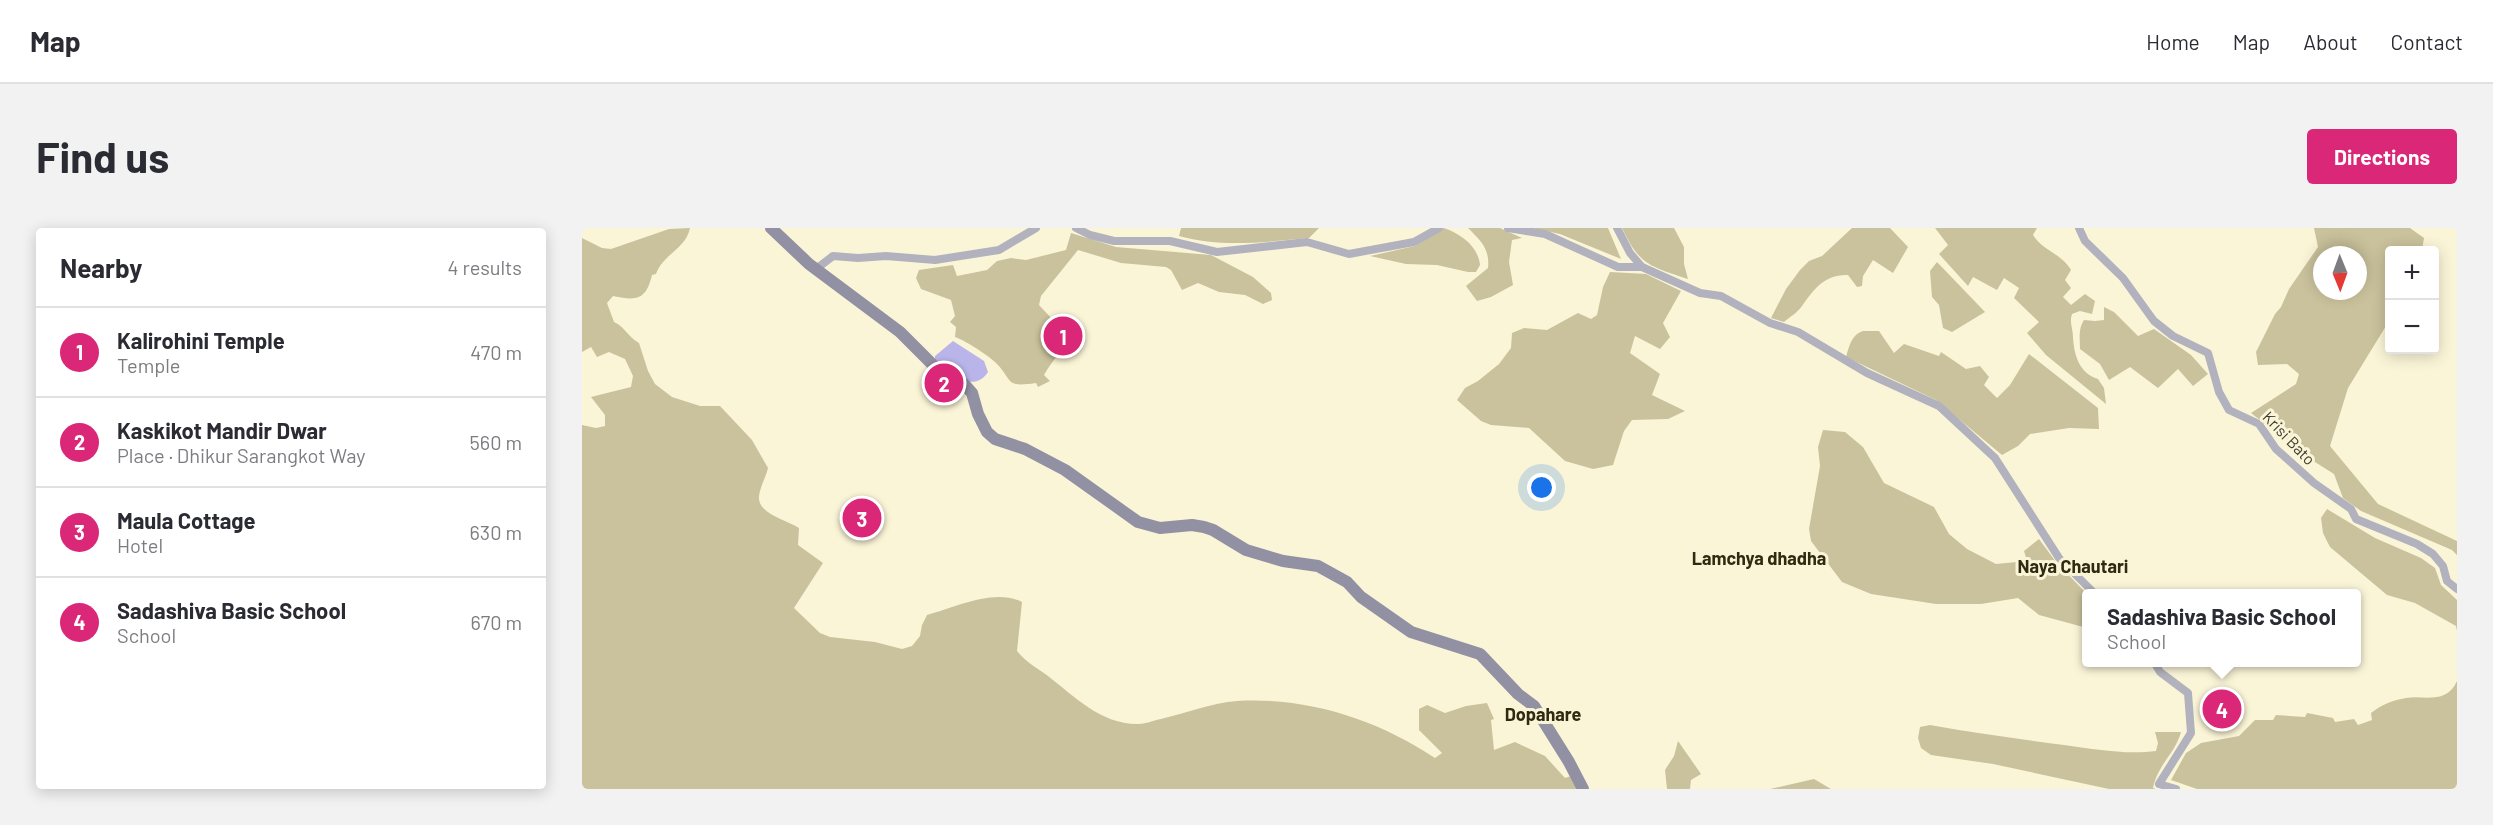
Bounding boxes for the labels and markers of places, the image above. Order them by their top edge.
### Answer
pin: 1 [1044,314,1082,358]
pin: 2 [924,360,964,406]
pin: 3 [842,496,882,540]
pin: 4 [2202,686,2242,732]

